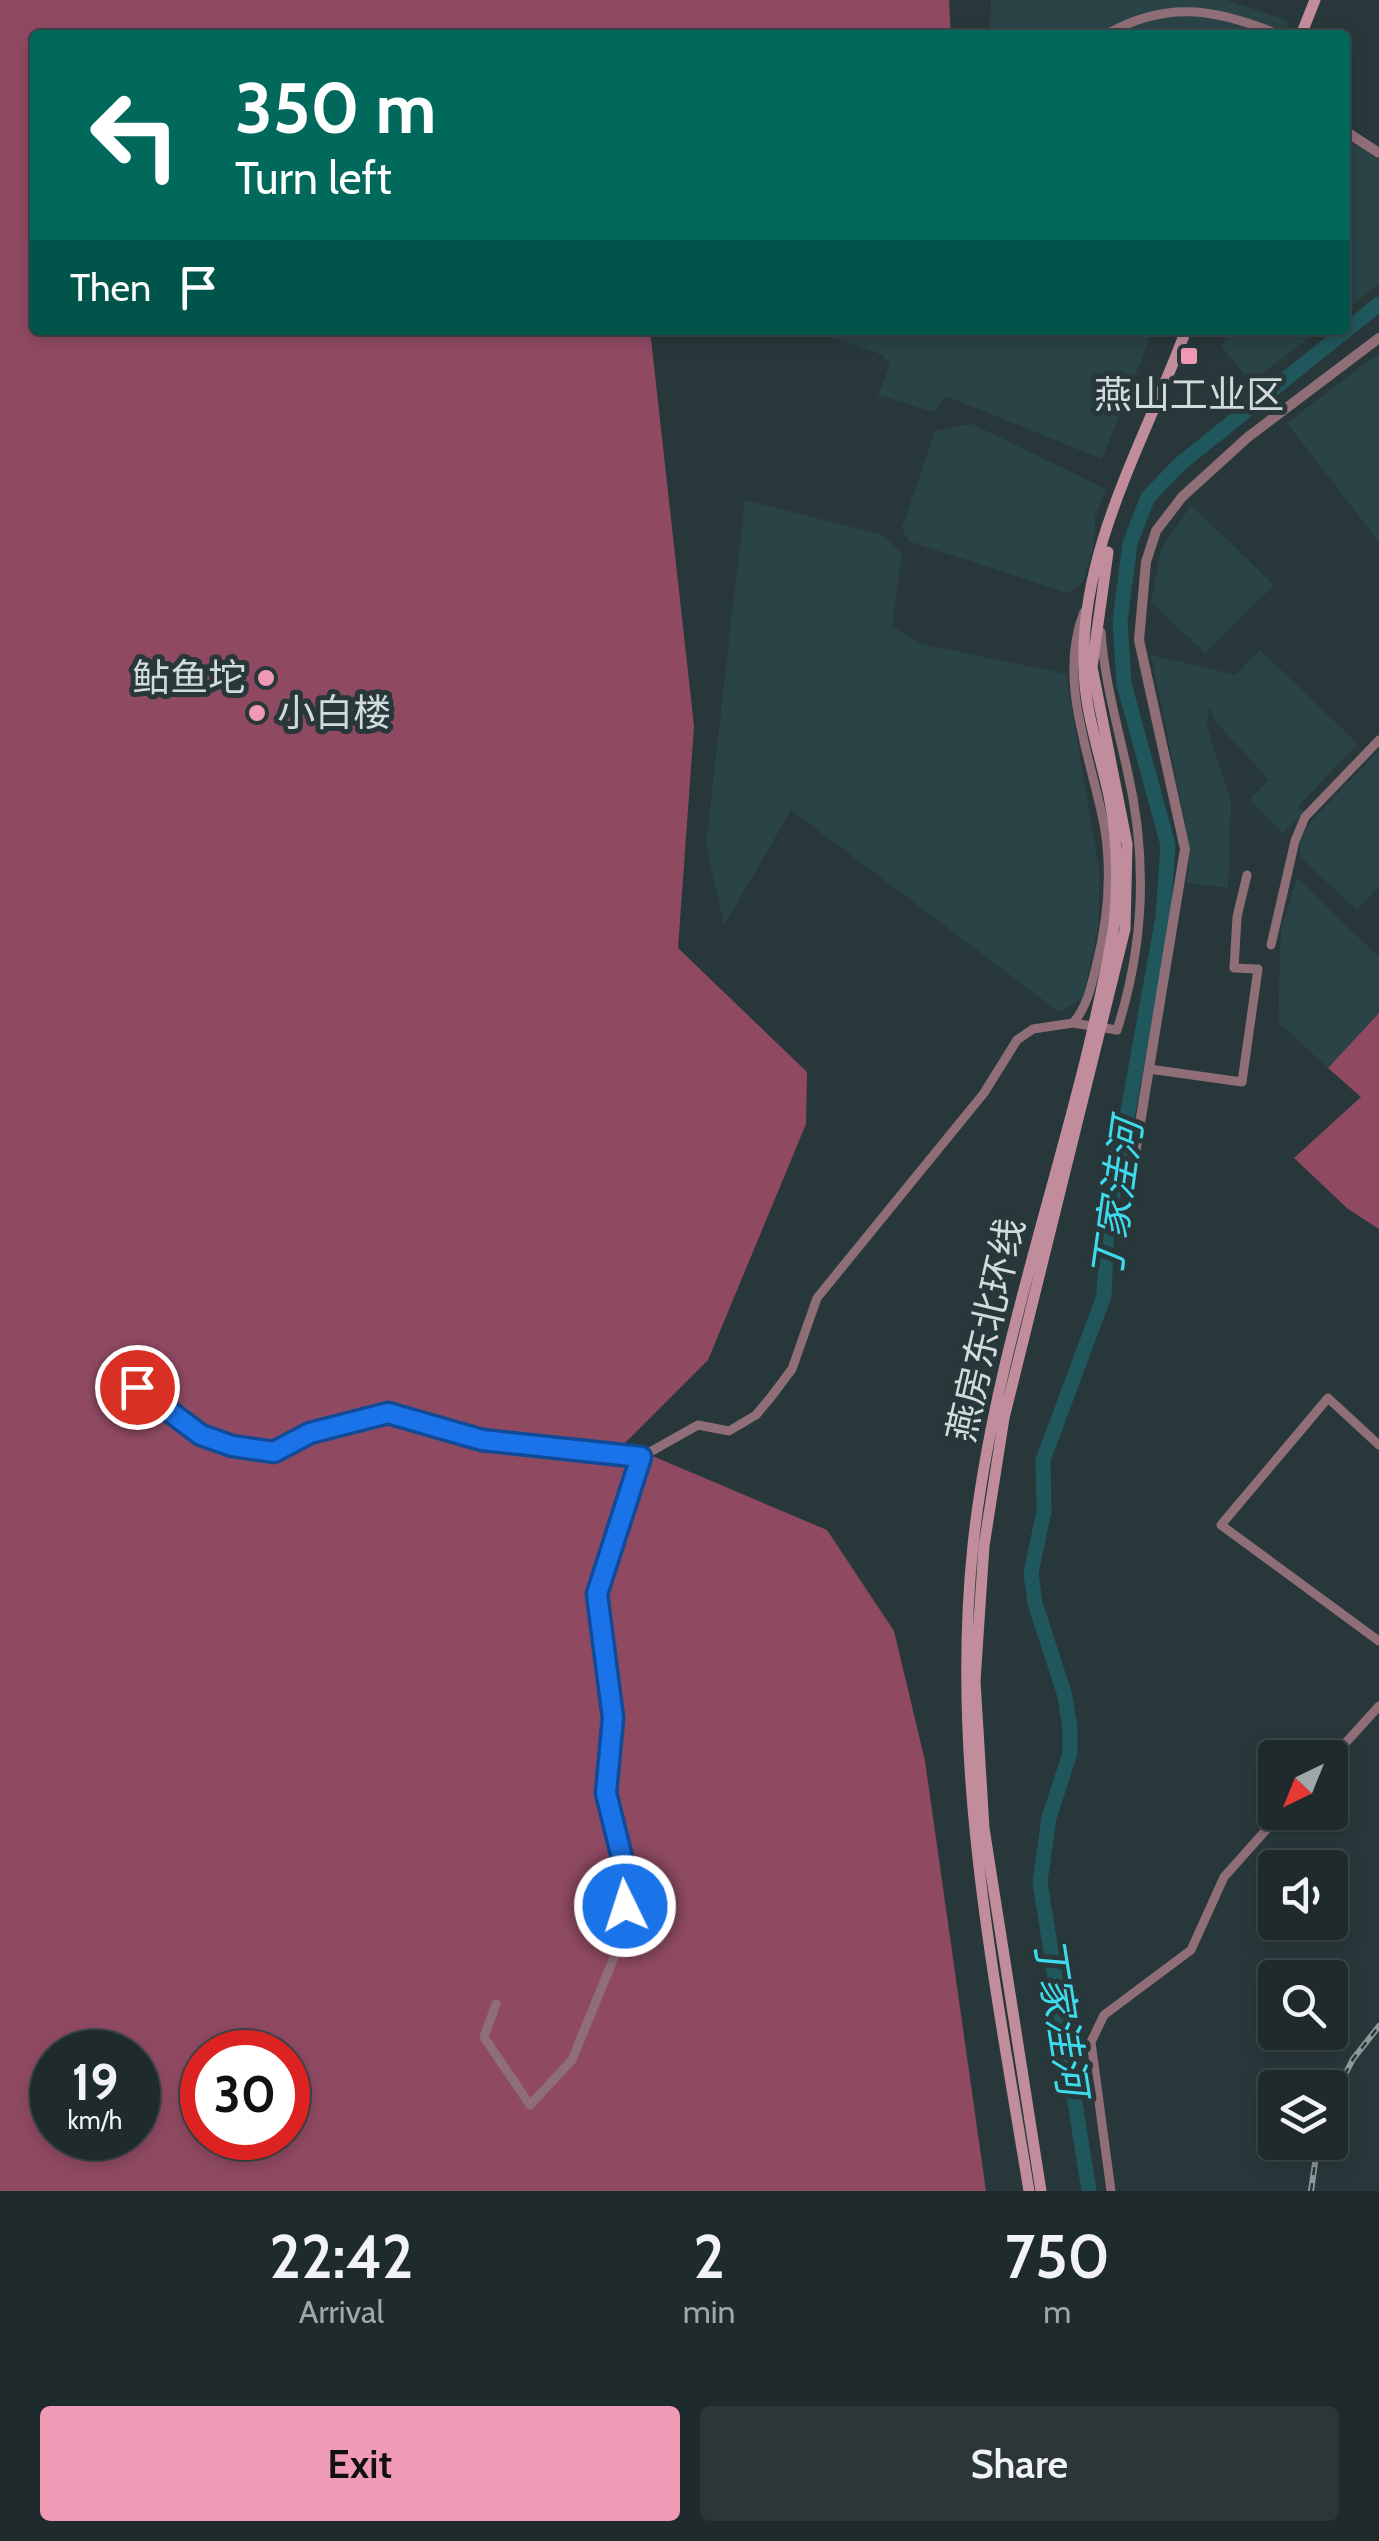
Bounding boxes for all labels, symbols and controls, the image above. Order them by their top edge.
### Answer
text: 350 m [235,65,436,151]
icon: left [70,70,200,200]
text: Turn left [235,151,392,205]
icon: arrive [171,260,226,315]
text: Then [70,264,151,311]
marker: 燕山工业区 [1178,345,1200,367]
place label: 燕山工业区 [1094,371,1284,418]
place label: 鲇鱼坨 [132,654,246,701]
marker: 鲇鱼坨 [255,667,277,689]
place label: 小白楼 [277,689,391,736]
marker: 小白楼 [246,702,268,724]
water label: 丁家洼河 [1081,1109,1153,1282]
street label: 燕房东北环线 [937,1214,1034,1446]
pin [95,1345,180,1430]
icon: arrive [110,1360,165,1415]
north arrow [1258,1740,1348,1830]
map controls [1258,1740,1348,2160]
button: sound [1258,1850,1348,1940]
position arrow [573,1854,677,1958]
water label: 丁家洼河 [1025,1933,1099,2106]
button: search [1258,1960,1348,2050]
speed limit sign: 30 [180,2030,310,2160]
text: 19 [72,2052,118,2113]
button: layers [1258,2070,1348,2160]
text: km/h [68,2105,122,2135]
text: 22:42 [269,2220,413,2293]
text: 2 [693,2220,725,2293]
text: 750 [1005,2220,1110,2293]
text: Arrival [299,2292,384,2331]
text: min [683,2292,736,2331]
text: m [1043,2292,1071,2331]
button: Exit [40,2406,680,2521]
button: Share [700,2406,1339,2521]

